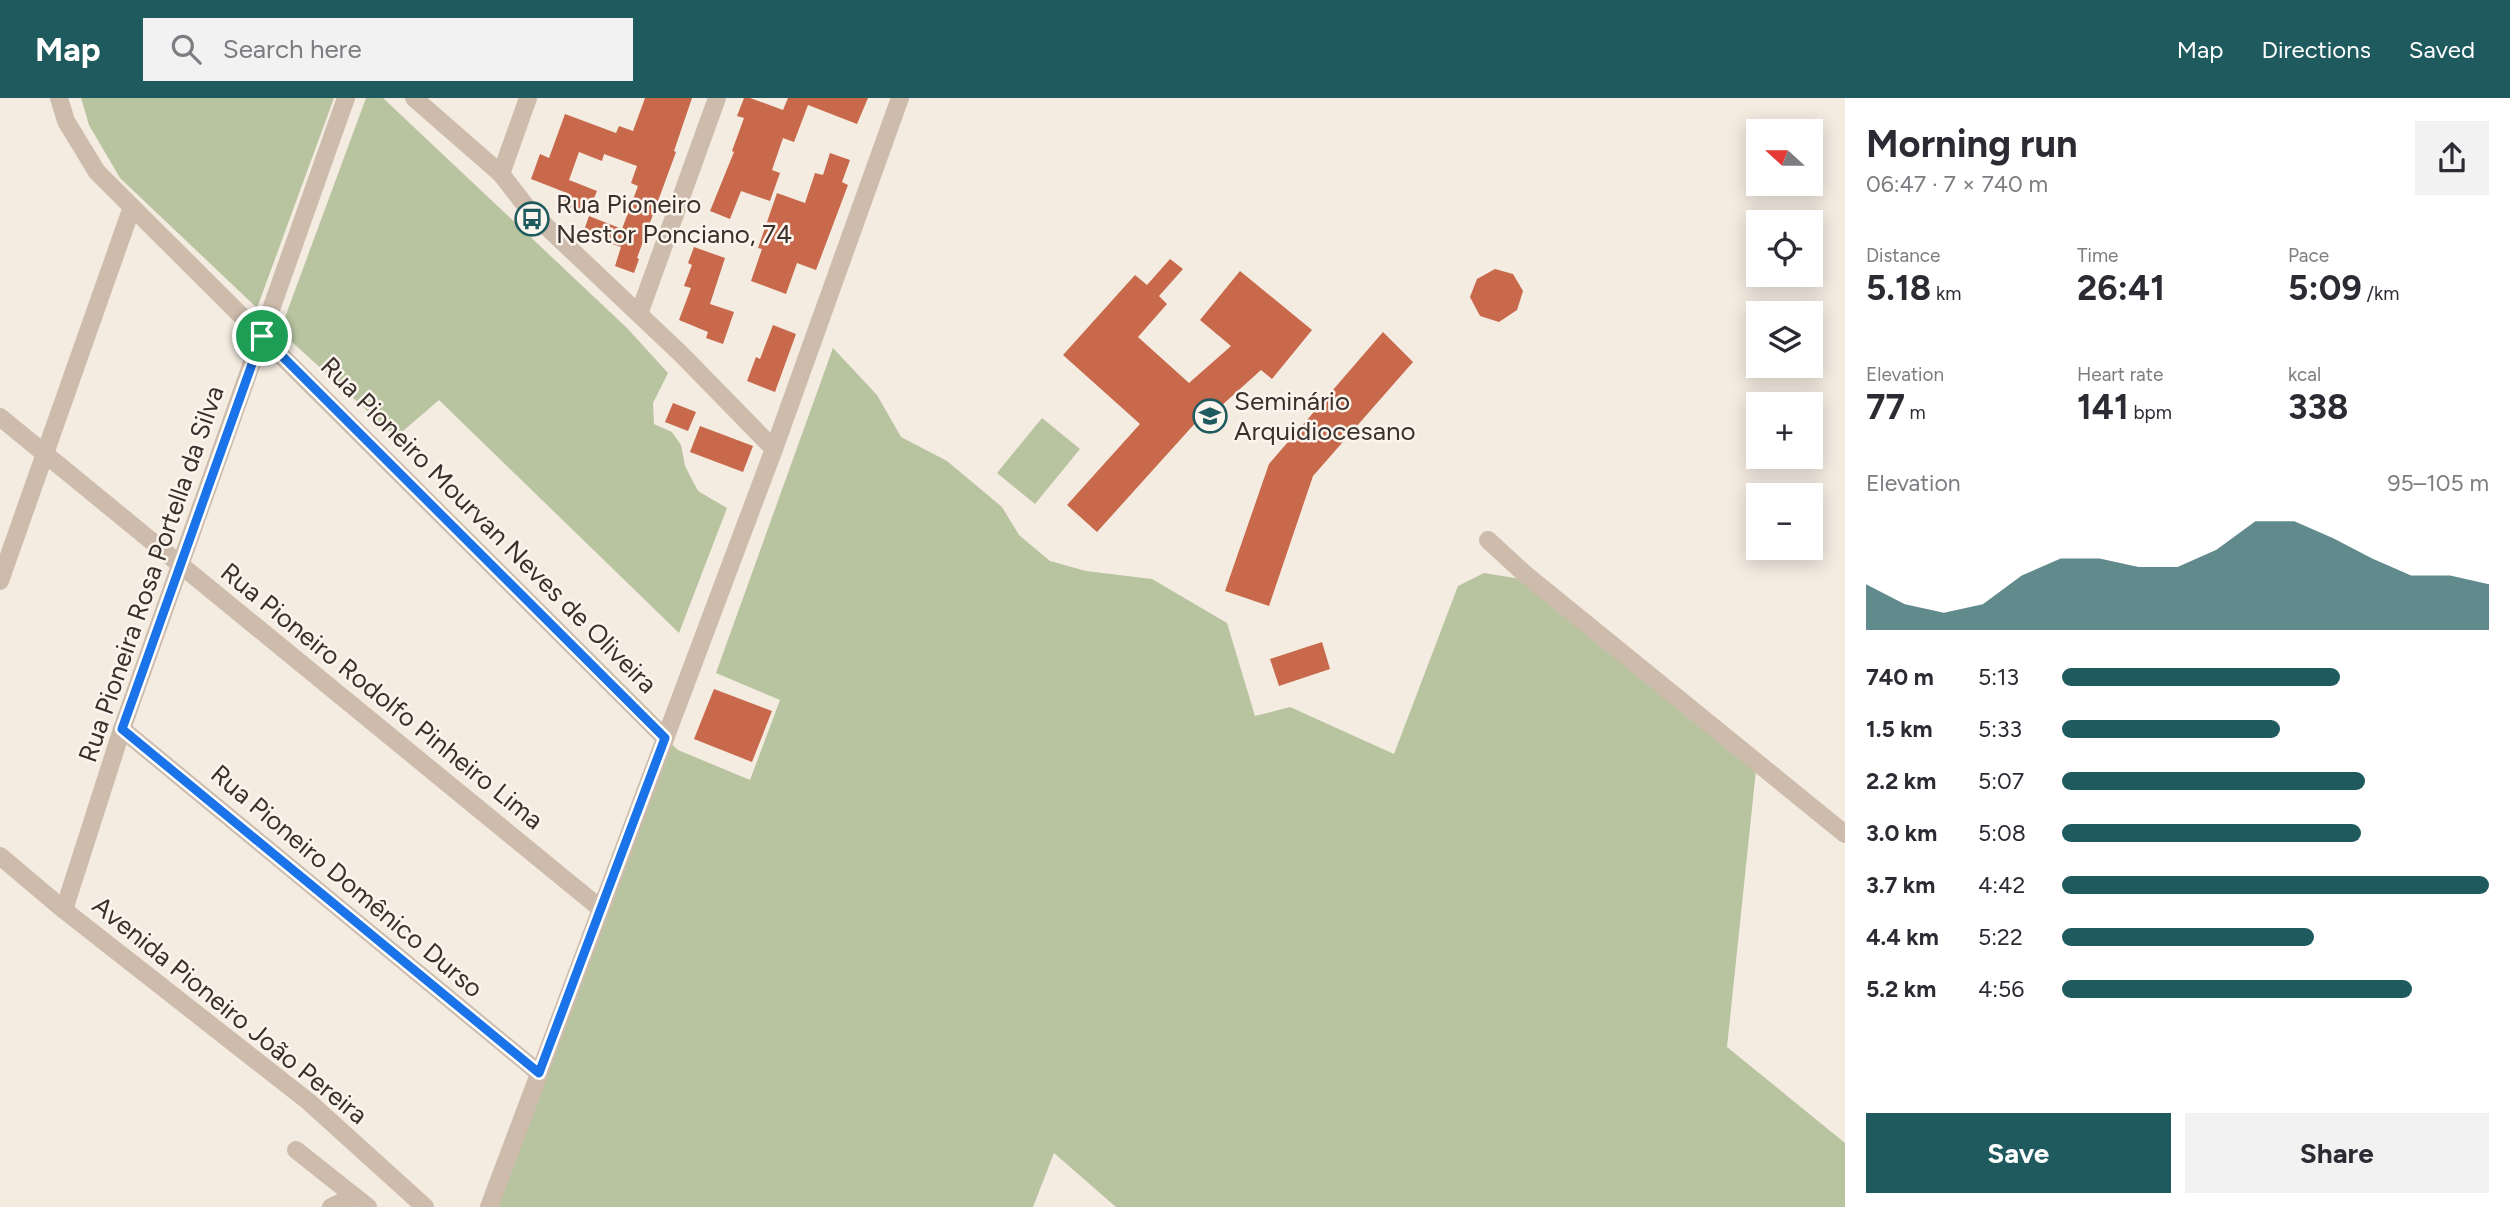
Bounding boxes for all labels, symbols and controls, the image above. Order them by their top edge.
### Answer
search box [143,18,633,81]
text: Map [35,30,101,69]
icon: search [167,30,205,68]
text: Search here [223,33,362,65]
text: Map [2177,35,2223,64]
text: Directions [2261,35,2371,64]
text: Saved [2409,35,2475,64]
north arrow [1746,119,1824,196]
map controls [1746,119,1823,560]
text: Morning run [1866,121,2078,167]
button: share [2415,121,2489,195]
text: 06:47 · 7 × 740 m [1866,170,2048,198]
place label: Rua Pioneiro Nestor Ponciano, 74 [556,188,792,250]
bus stop icon: Rua Pioneiro Nestor Ponciano, 74 [513,200,551,238]
button: locate [1746,210,1823,287]
text: Distance [1866,244,1940,267]
text: Time [2077,244,2118,267]
text: Pace [2288,244,2329,267]
text: 5.18 [1866,267,1931,309]
text: 26:41 [2077,267,2165,309]
text: 5:09 [2288,267,2362,309]
text: km [1931,282,1961,305]
text: /km [2362,282,2399,305]
button: layers [1746,301,1823,378]
pin [232,306,292,366]
icon: arrive [243,317,281,355]
street label: Rua Pioneiro Mourvan Neves de Oliveira [314,350,664,700]
text: Elevation [1866,363,1944,386]
text: Heart rate [2077,363,2163,386]
text: kcal [2288,363,2321,386]
street label: Rua Pioneira Rosa Portella da Silva [71,382,231,766]
place label: Seminário Arquidiocesano [1234,385,1416,447]
text: 77 [1866,386,1905,428]
text: 141 [2077,386,2129,428]
text: 338 [2288,386,2348,428]
button: + [1746,392,1823,469]
school or university icon: Seminário Arquidiocesano [1191,397,1229,435]
text: m [1905,401,1926,424]
text: bpm [2129,401,2172,424]
text: Elevation [1866,469,1961,497]
text: 95–105 m [2387,469,2489,497]
button: − [1746,483,1823,560]
street label: Rua Pioneiro Rodolfo Pinheiro Lima [214,556,550,836]
text: 740 m [1866,663,1934,691]
text: 5:13 [1978,663,2019,691]
text: 1.5 km [1866,715,1933,743]
text: 5:33 [1978,715,2022,743]
street label: Rua Pioneiro Domênico Durso [204,758,490,1004]
text: 2.2 km [1866,767,1936,795]
text: 5:07 [1978,767,2024,795]
text: 3.0 km [1866,819,1937,847]
text: 5:08 [1978,819,2026,847]
text: 3.7 km [1866,871,1935,899]
text: 4:42 [1978,871,2025,899]
street label: Avenida Pioneiro João Pereira [86,889,374,1131]
text: 4.4 km [1866,923,1939,951]
text: 5:22 [1978,923,2023,951]
text: 5.2 km [1866,975,1936,1003]
text: 4:56 [1978,975,2024,1003]
button: Save [1866,1113,2171,1193]
button: Share [2185,1113,2489,1193]

